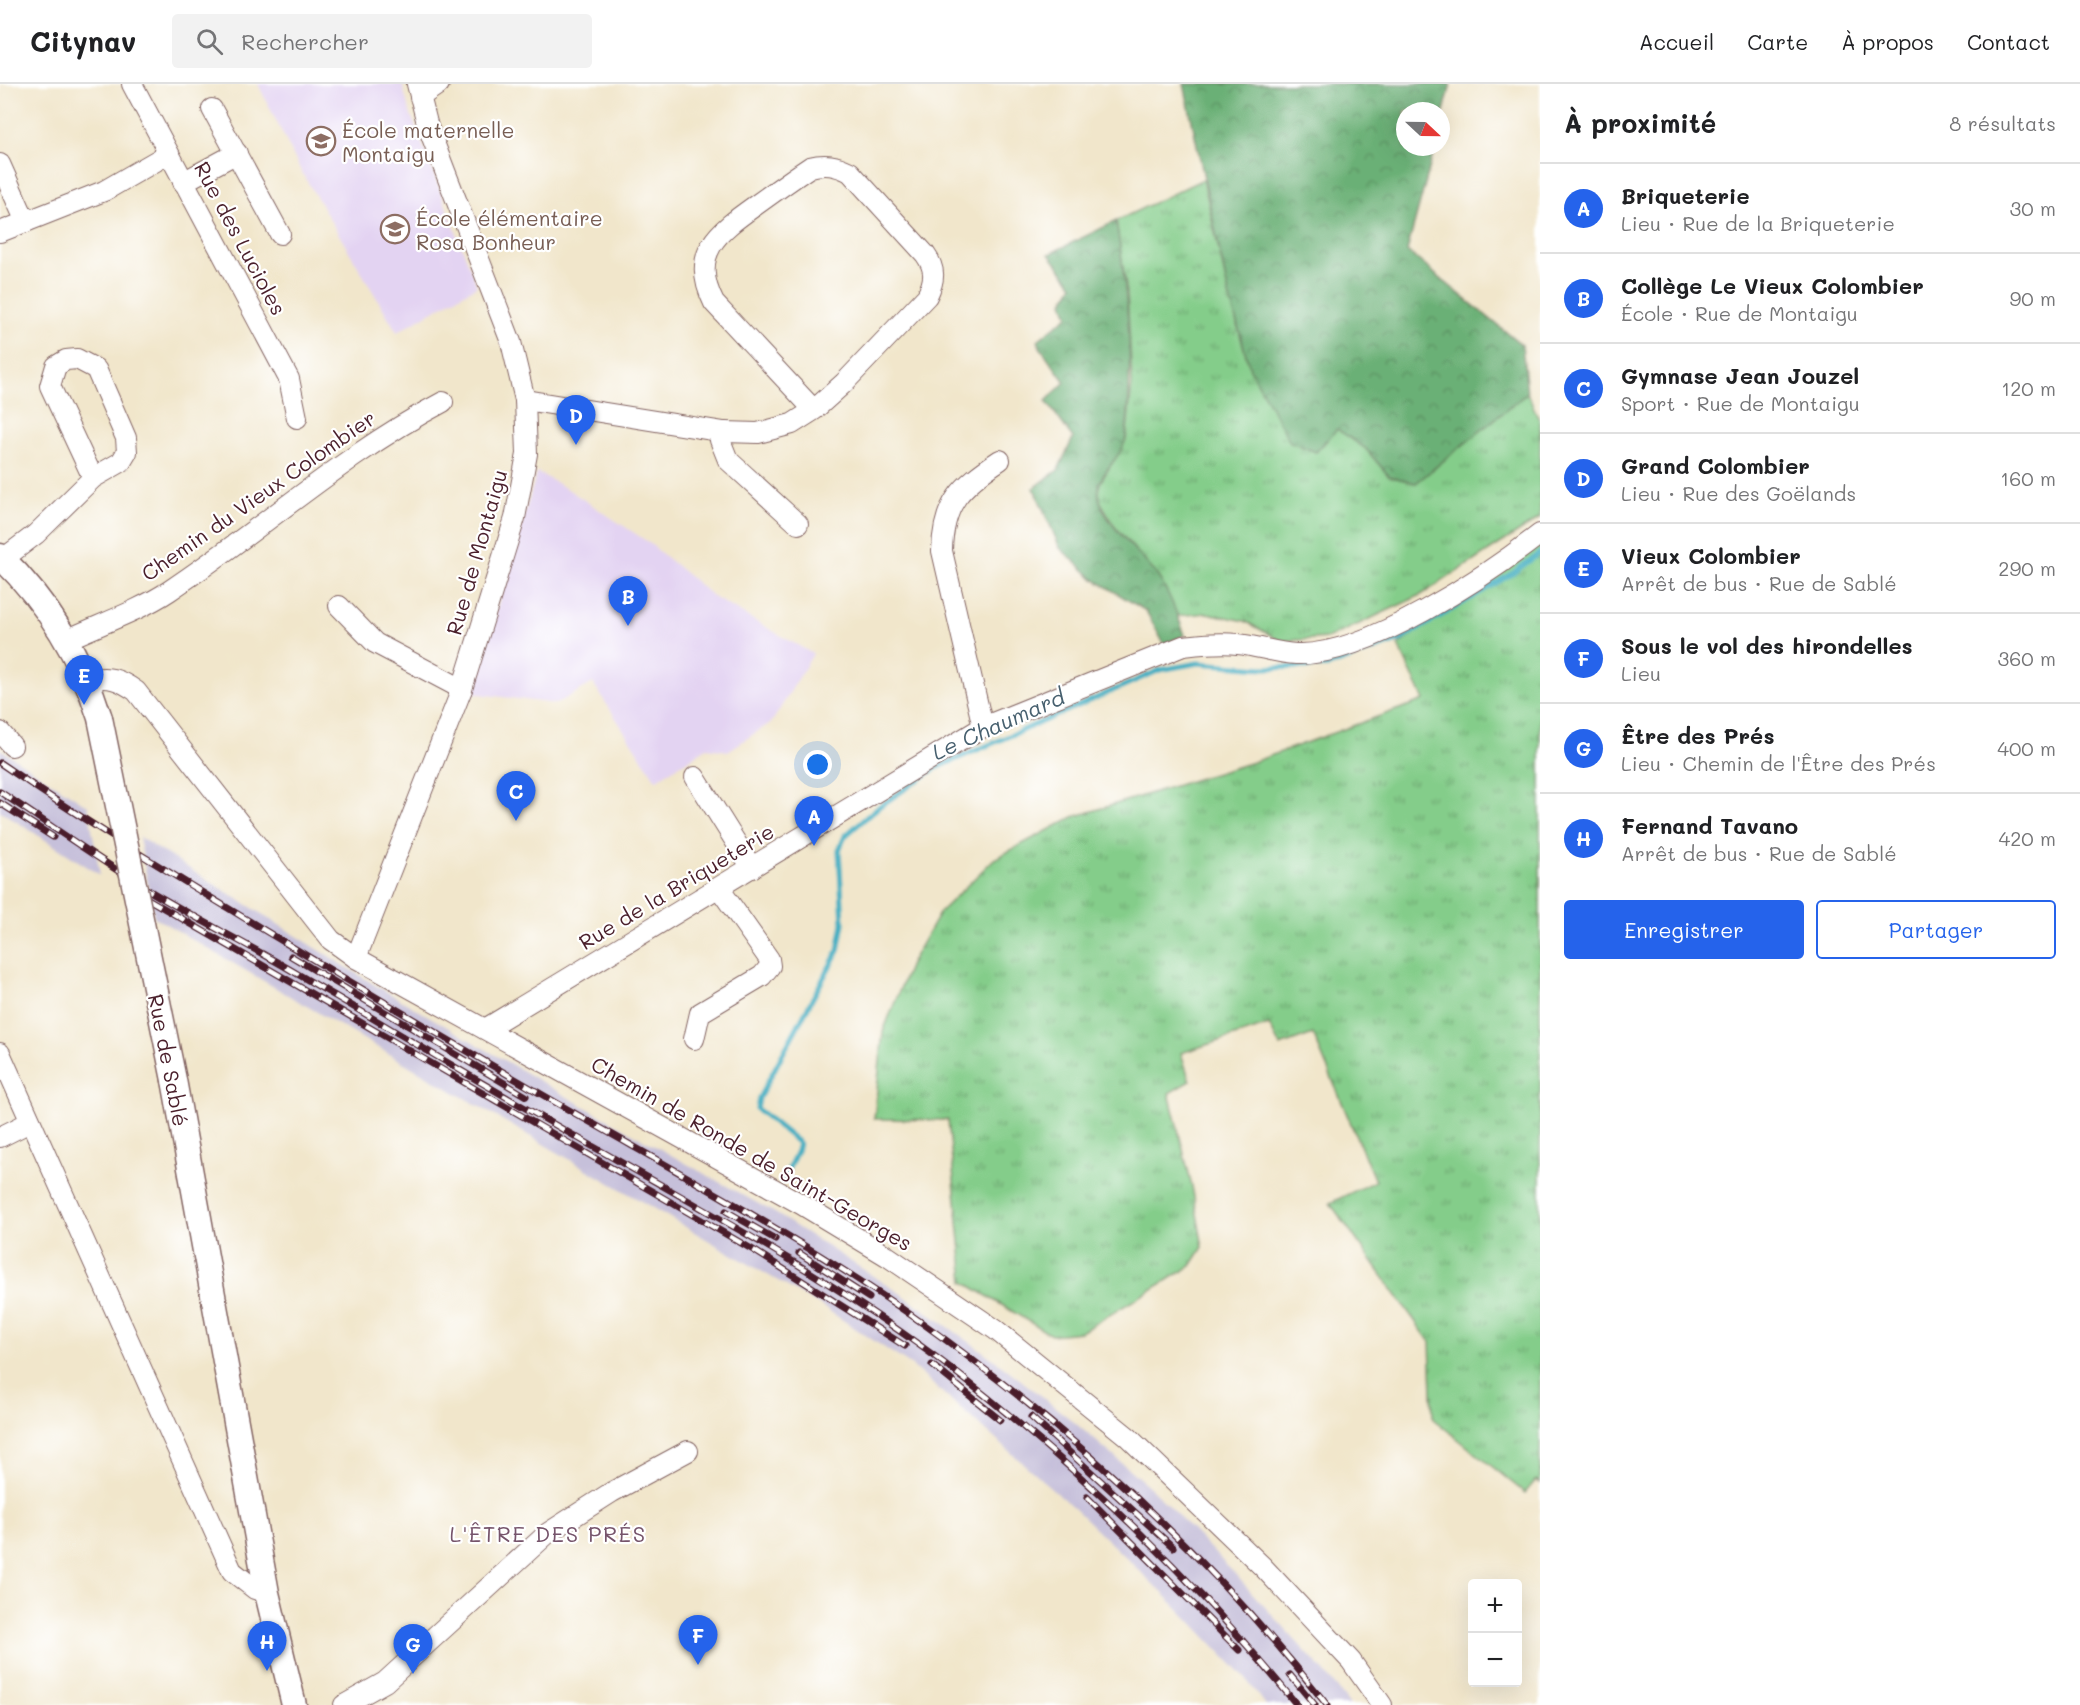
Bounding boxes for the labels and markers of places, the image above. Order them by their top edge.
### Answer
place label: École maternelle Montaigu [342,116,515,167]
school or university icon: École maternelle Montaigu [305,125,337,157]
place label: École élémentaire Rosa Bonheur [416,204,603,255]
school or university icon: École élémentaire Rosa Bonheur [379,213,411,245]
pin: D [556,396,596,445]
pin: B [608,576,648,626]
pin: E [64,656,104,705]
pin: C [496,772,536,821]
pin: A [794,796,834,846]
pin: F [678,1616,718,1665]
pin: H [248,1622,286,1671]
pin: G [394,1624,432,1674]

